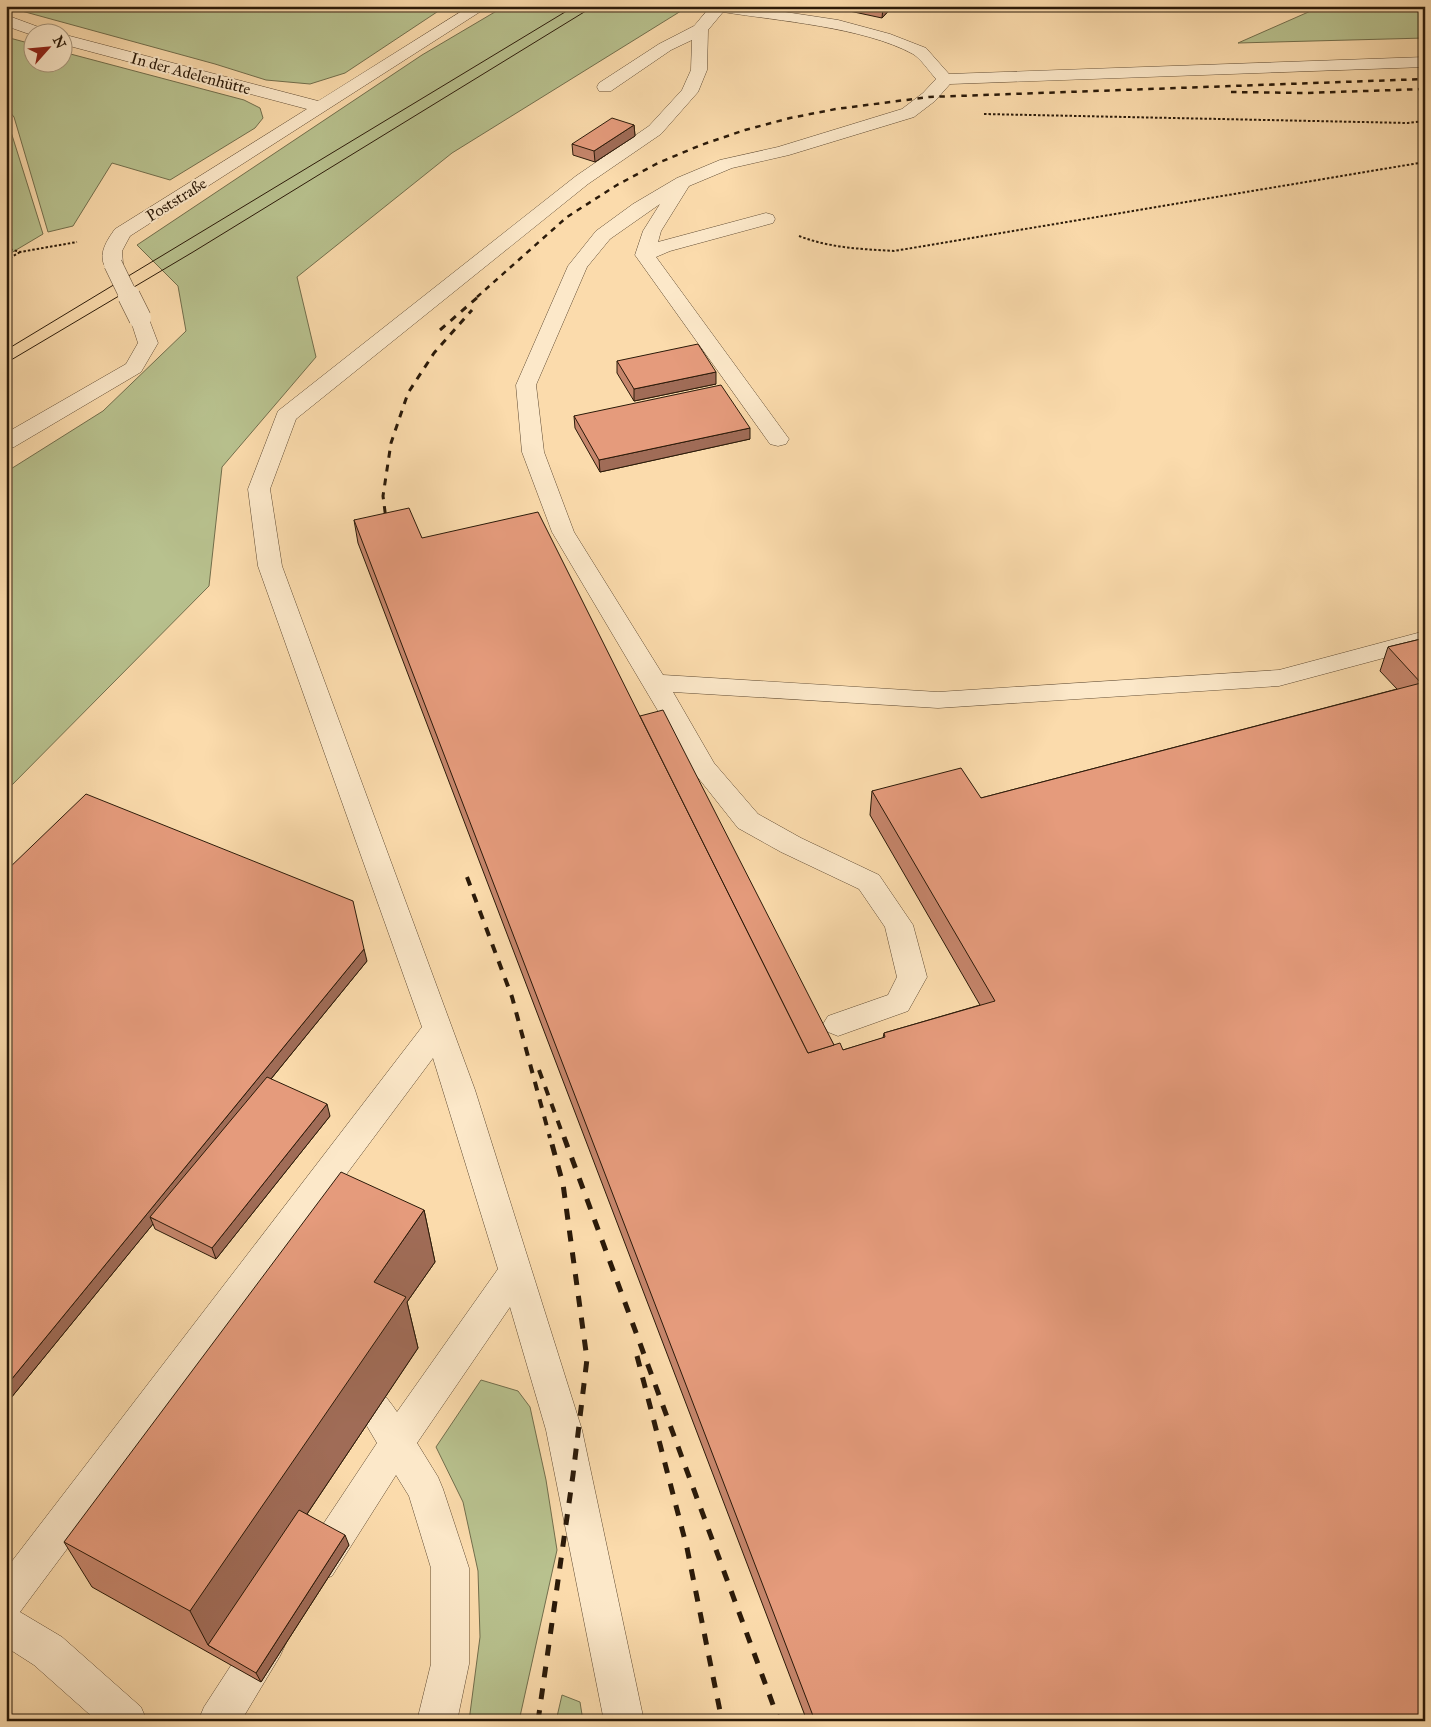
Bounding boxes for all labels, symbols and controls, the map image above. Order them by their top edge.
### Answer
north arrow [22,22,72,72]
text: N [49,33,69,52]
street label: In der Adelenhütte [129,48,253,99]
street label: Poststraße [143,173,210,225]

